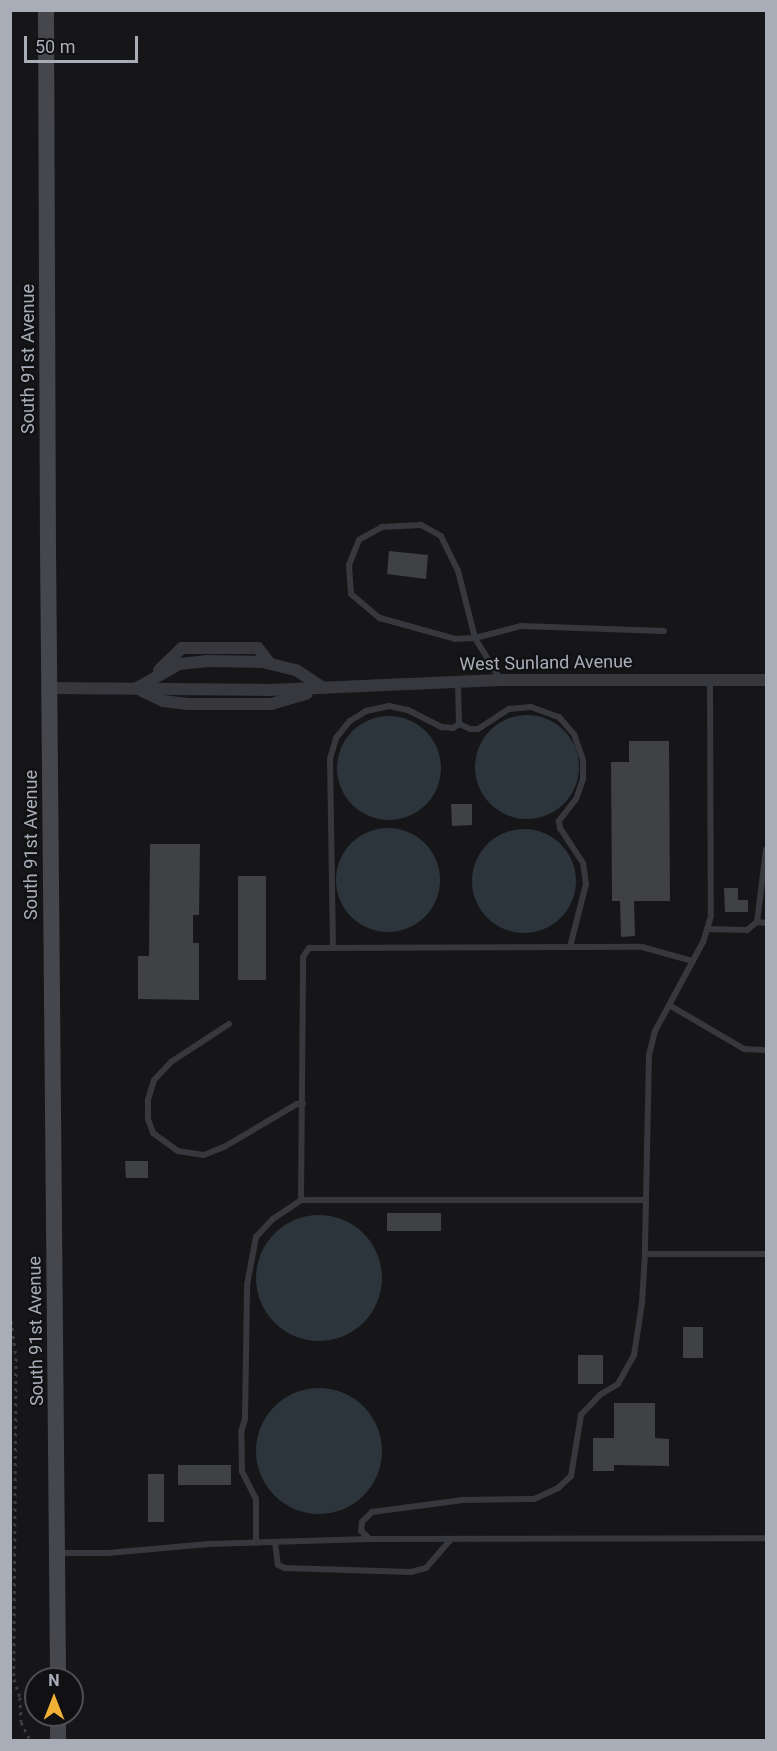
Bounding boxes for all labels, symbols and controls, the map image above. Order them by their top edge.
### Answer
scale bar [27,24,141,62]
text: 50 m [35,36,75,57]
street label: South 91st Avenue [17,284,39,434]
street label: West Sunland Avenue [459,651,633,675]
street label: South 91st Avenue [20,770,42,920]
street label: South 91st Avenue [24,1256,48,1406]
north arrow [24,1667,84,1727]
text: N [48,1671,60,1690]

